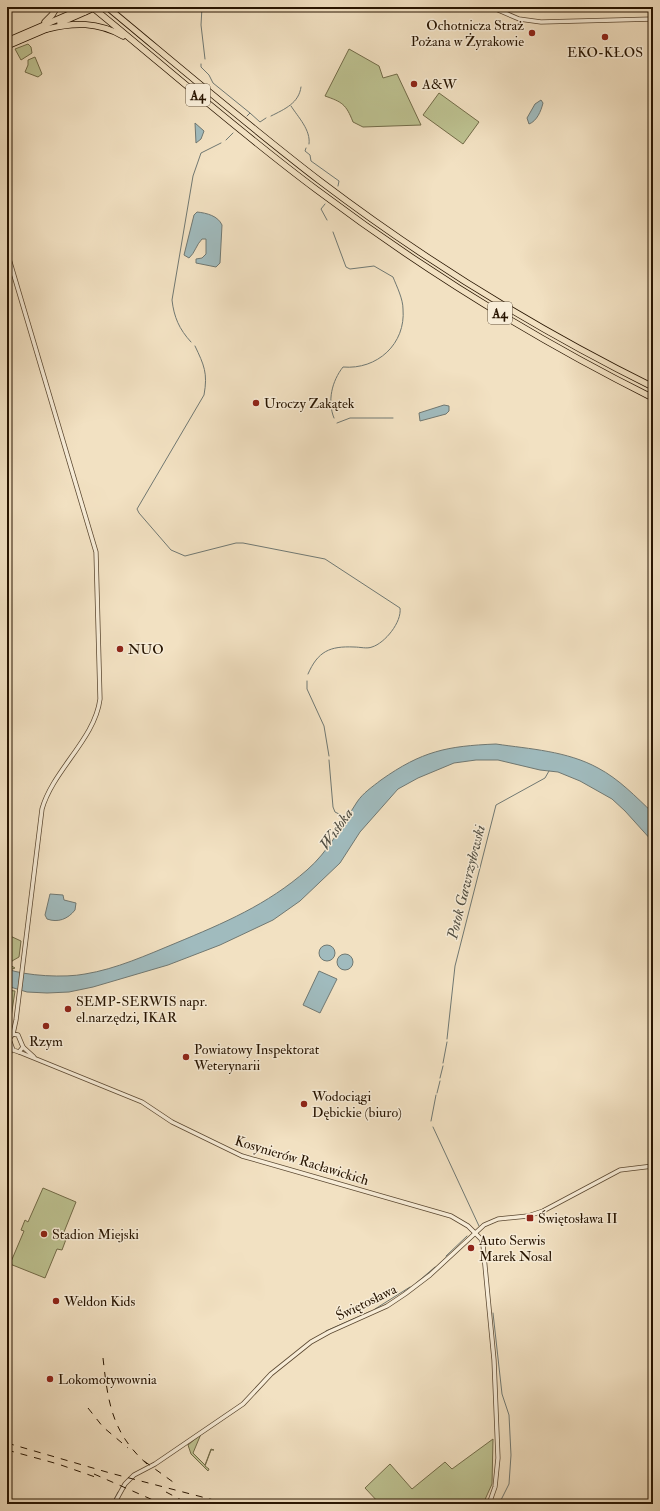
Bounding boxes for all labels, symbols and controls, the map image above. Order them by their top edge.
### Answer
place label: Ochotnicza Straż Pożana w Żyrakowie [411,17,524,51]
marker: Ochotnicza Straż Pożana w Żyrakowie [527,28,537,38]
marker: EKO-KŁOS [600,32,610,42]
place label: EKO-KŁOS [567,44,643,61]
place label: A&W [421,76,458,93]
marker: A&W [409,79,419,89]
road number: A4 [186,84,210,106]
road number: A4 [488,302,512,324]
place label: Uroczy Zakątek [264,395,355,413]
marker: Uroczy Zakątek [251,398,261,408]
place label: NUO [128,641,164,658]
marker: NUO [115,644,125,654]
water label: Wisłoka [315,805,357,854]
water label: Potok Gawrzyłowski [443,823,490,942]
place label: SEMP-SERWIS napr. el.narzędzi, IKAR [76,993,207,1026]
marker: SEMP-SERWIS napr. el.narzędzi, IKAR [63,1004,73,1014]
marker: Rzym [41,1021,51,1031]
place label: Rzym [29,1033,63,1051]
place label: Powiatowy Inspektorat Weterynarii [193,1041,320,1075]
marker: Powiatowy Inspektorat Weterynarii [181,1052,191,1062]
place label: Wodociągi Dębickie (biuro) [311,1088,402,1121]
marker: Wodociągi Dębickie (biuro) [299,1099,309,1109]
street label: Kosynierów Racławickich [232,1132,372,1190]
place label: Świętosława II [538,1210,618,1227]
marker: Świętosława II [525,1213,535,1223]
place label: Stadion Miejski [52,1226,139,1243]
marker: Stadion Miejski [39,1229,49,1239]
place label: Auto Serwis Marek Nosal [478,1232,552,1265]
marker: Auto Serwis Marek Nosal [466,1243,476,1253]
street label: Świętosława [333,1280,400,1324]
place label: Weldon Kids [63,1293,135,1310]
marker: Weldon Kids [51,1296,61,1306]
place label: Lokomotywownia [58,1371,157,1389]
marker: Lokomotywownia [45,1374,55,1384]

